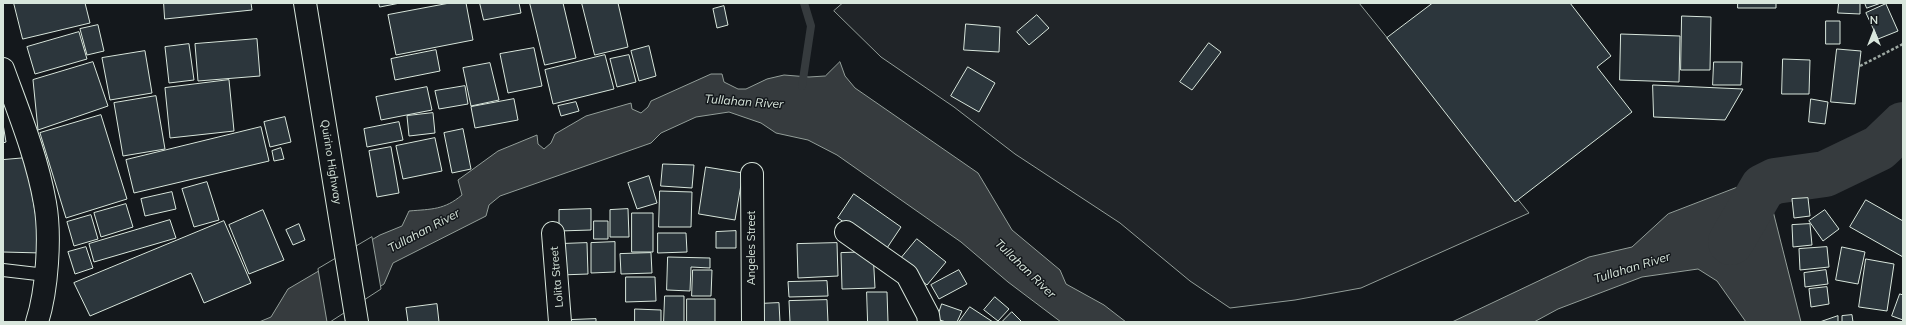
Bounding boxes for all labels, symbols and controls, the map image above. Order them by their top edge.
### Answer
north arrow [1854,12,1894,52]
text: N [1870,13,1878,27]
water label: Tullahan River [704,92,784,112]
street label: Quirino Highway [318,119,344,205]
water label: Tullahan River [386,206,462,256]
street label: Angeles Street [745,211,759,285]
water label: Tullahan River [992,236,1058,302]
street label: Lolita Street [548,246,566,308]
water label: Tullahan River [1592,250,1672,286]

